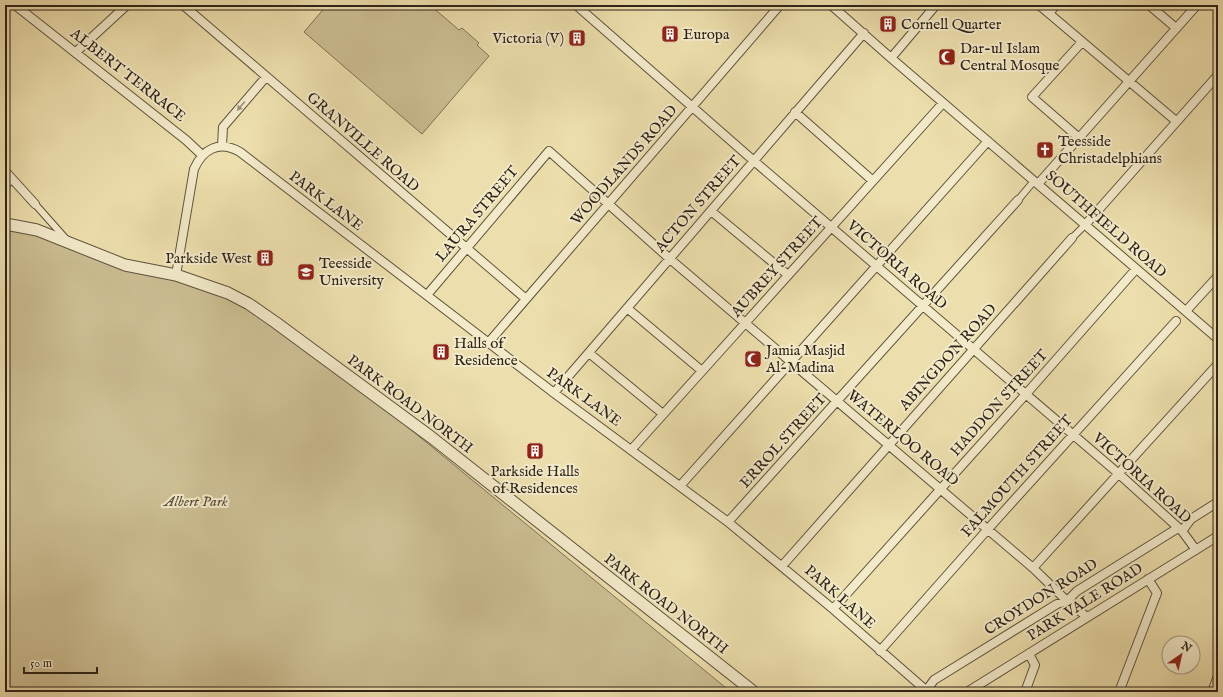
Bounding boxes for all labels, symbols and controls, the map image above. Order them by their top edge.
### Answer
building icon: Cornell Quarter [878,14,898,34]
place label: Cornell Quarter [901,15,1002,34]
street label: ALBERT TERRACE [66,23,190,126]
building icon: Europa [660,24,680,44]
place label: Europa [683,25,730,44]
building icon: Victoria (V) [567,28,587,48]
place label: Victoria (V) [492,29,564,48]
place label: Dar-ul Islam Central Mosque [960,39,1060,75]
mosque icon: Dar-ul Islam Central Mosque [937,47,957,67]
street label: GRANVILLE ROAD [303,88,423,196]
one-way arrow [236,101,245,112]
street label: WOODLANDS ROAD [567,101,681,229]
place label: Teesside Christadelphians [1058,132,1162,168]
church icon: Teesside Christadelphians [1035,140,1055,160]
street label: ACTON STREET [650,152,745,257]
street label: LAURA STREET [431,162,523,266]
street label: SOUTHFIELD ROAD [1042,166,1170,282]
street label: PARK LANE [285,167,367,235]
street label: AUBREY STREET [726,213,827,322]
street label: VICTORIA ROAD [842,216,951,314]
building icon: Parkside West [255,248,275,268]
place label: Parkside West [165,249,252,268]
place label: Teesside University [319,254,385,290]
school or university icon: Teesside University [296,262,316,282]
street label: ABINGDON ROAD [894,300,1001,415]
place label: Halls of Residence [454,334,518,370]
place label: Jamia Masjid Al-Madina [764,341,846,377]
building icon: Halls of Residence [431,342,451,362]
street label: HADDON STREET [946,346,1052,460]
mosque icon: Jamia Masjid Al-Madina [743,349,763,369]
street label: PARK ROAD NORTH [343,351,477,458]
street label: PARK LANE [543,363,625,431]
street label: WATERLOO ROAD [843,386,963,490]
street label: ERROL STREET [736,390,830,492]
street label: FALMOUTH STREET [957,411,1077,541]
street label: VICTORIA ROAD [1088,428,1195,527]
building icon: Parkside Halls of Residences [525,441,545,461]
place label: Parkside Halls of Residences [491,462,579,498]
park label: Albert Park [162,492,228,511]
street label: PARK ROAD NORTH [600,550,732,659]
street label: CROYDON ROAD [981,554,1101,640]
street label: PARK VALE ROAD [1024,559,1146,645]
street label: PARK LANE [801,561,879,633]
north arrow [1161,635,1201,675]
text: N [1177,639,1194,656]
scale bar [24,649,97,675]
text: 50 m [30,656,52,671]

